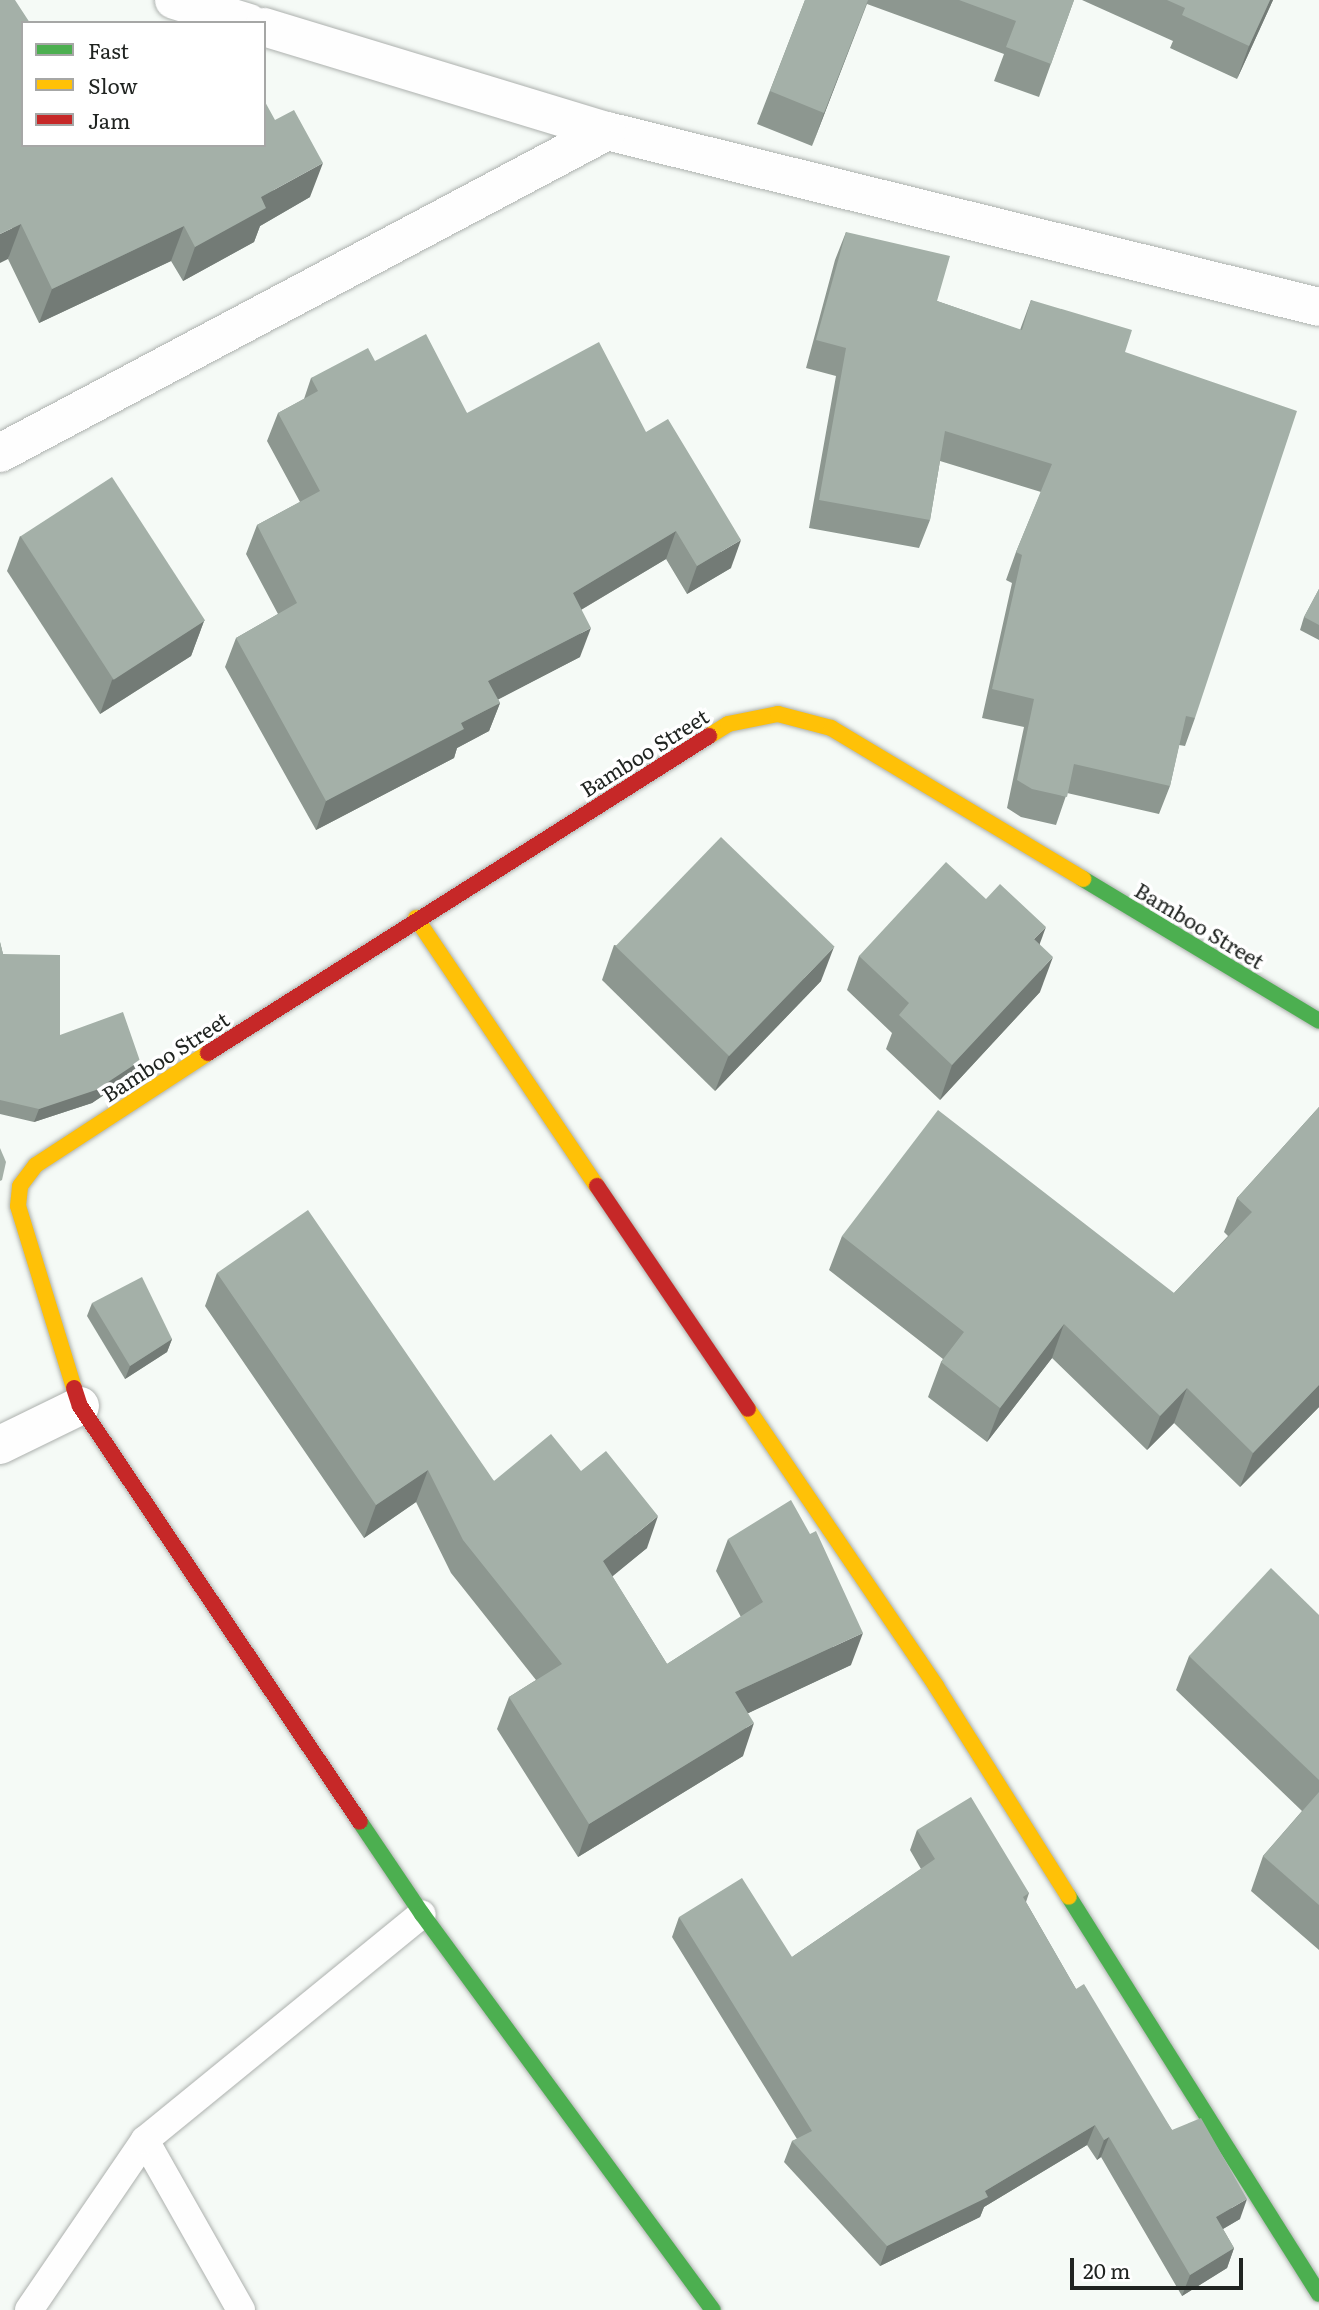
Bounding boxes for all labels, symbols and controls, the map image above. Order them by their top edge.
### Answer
legend [21,21,266,147]
text: Fast [88,34,129,65]
text: Slow [88,69,138,100]
text: Jam [88,104,130,135]
street label: Bamboo Street [575,703,713,801]
street label: Bamboo Street [1131,877,1269,973]
street label: Bamboo Street [97,1006,233,1106]
scale bar [1074,2244,1247,2288]
text: 20 m [1083,2254,1130,2285]

